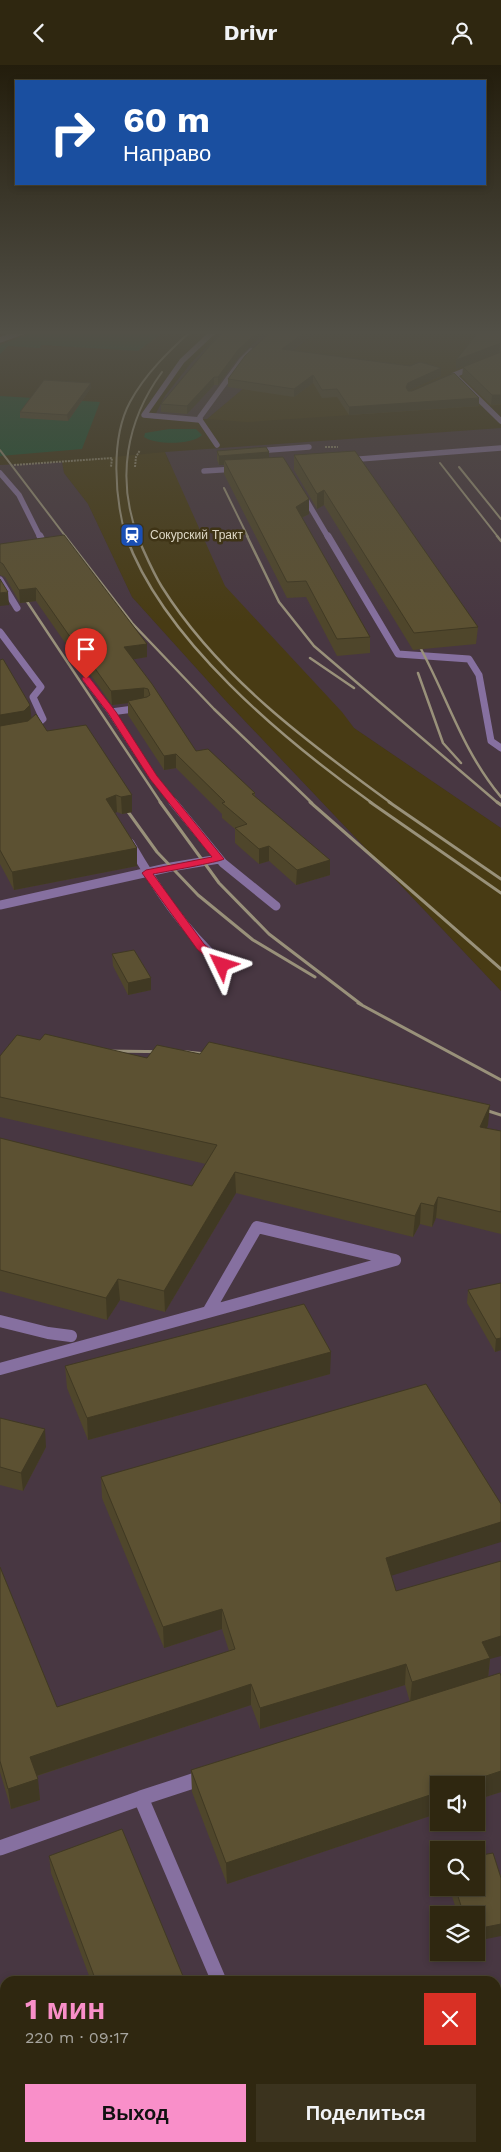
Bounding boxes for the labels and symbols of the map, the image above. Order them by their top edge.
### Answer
station icon: Сокурский Тракт [119,522,145,548]
place label: Сокурский Тракт [150,528,243,542]
pin [65,628,107,679]
position arrow [195,938,247,990]

